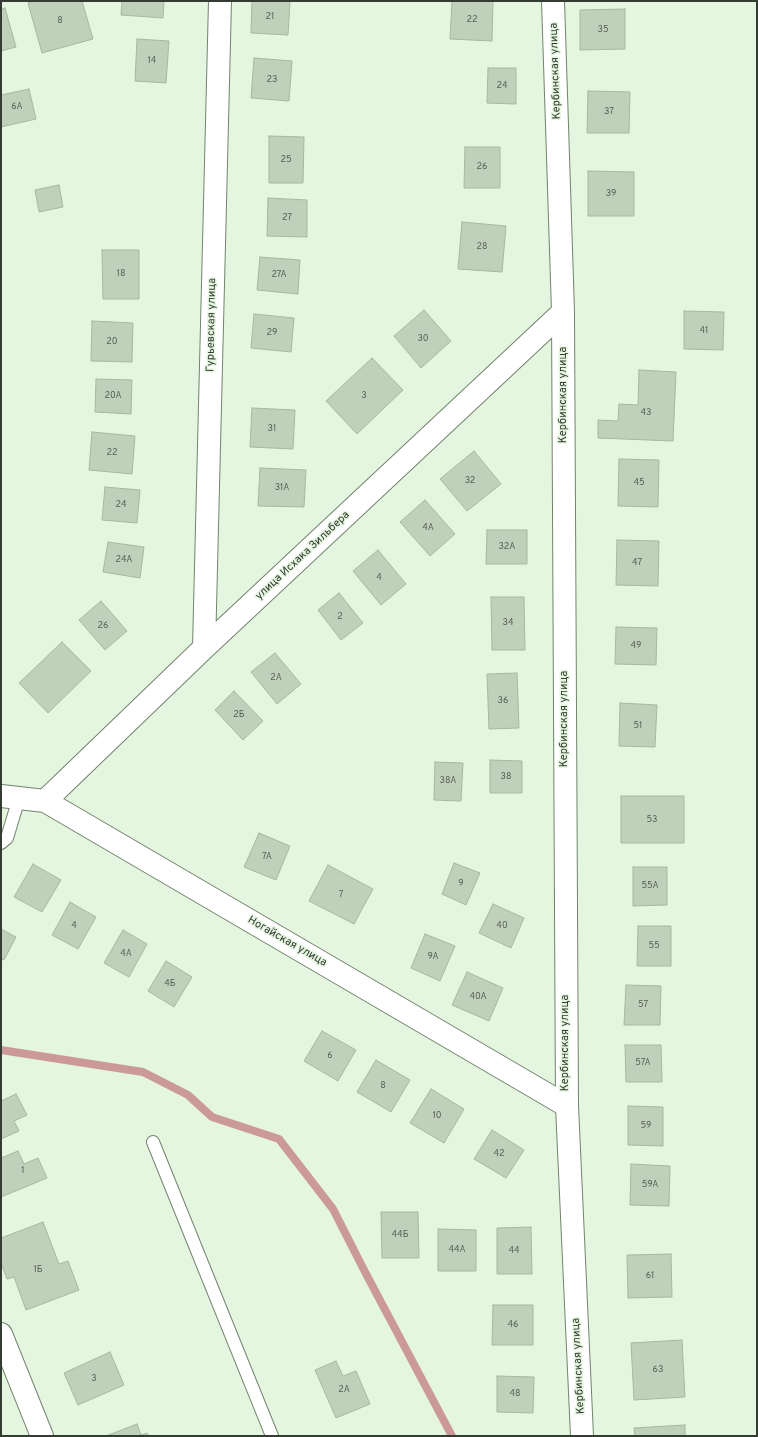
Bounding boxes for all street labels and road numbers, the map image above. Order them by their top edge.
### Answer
street label: Кербинская улица [548,23,564,119]
street label: Гурьевская улица [205,278,219,372]
street label: Кербинская улица [557,347,571,443]
street label: улица Исхака Зильбера [253,509,353,603]
street label: Кербинская улица [558,671,572,767]
street label: Ногайская улица [245,914,329,970]
street label: Кербинская улица [559,995,573,1091]
street label: Кербинская улица [570,1317,588,1415]

